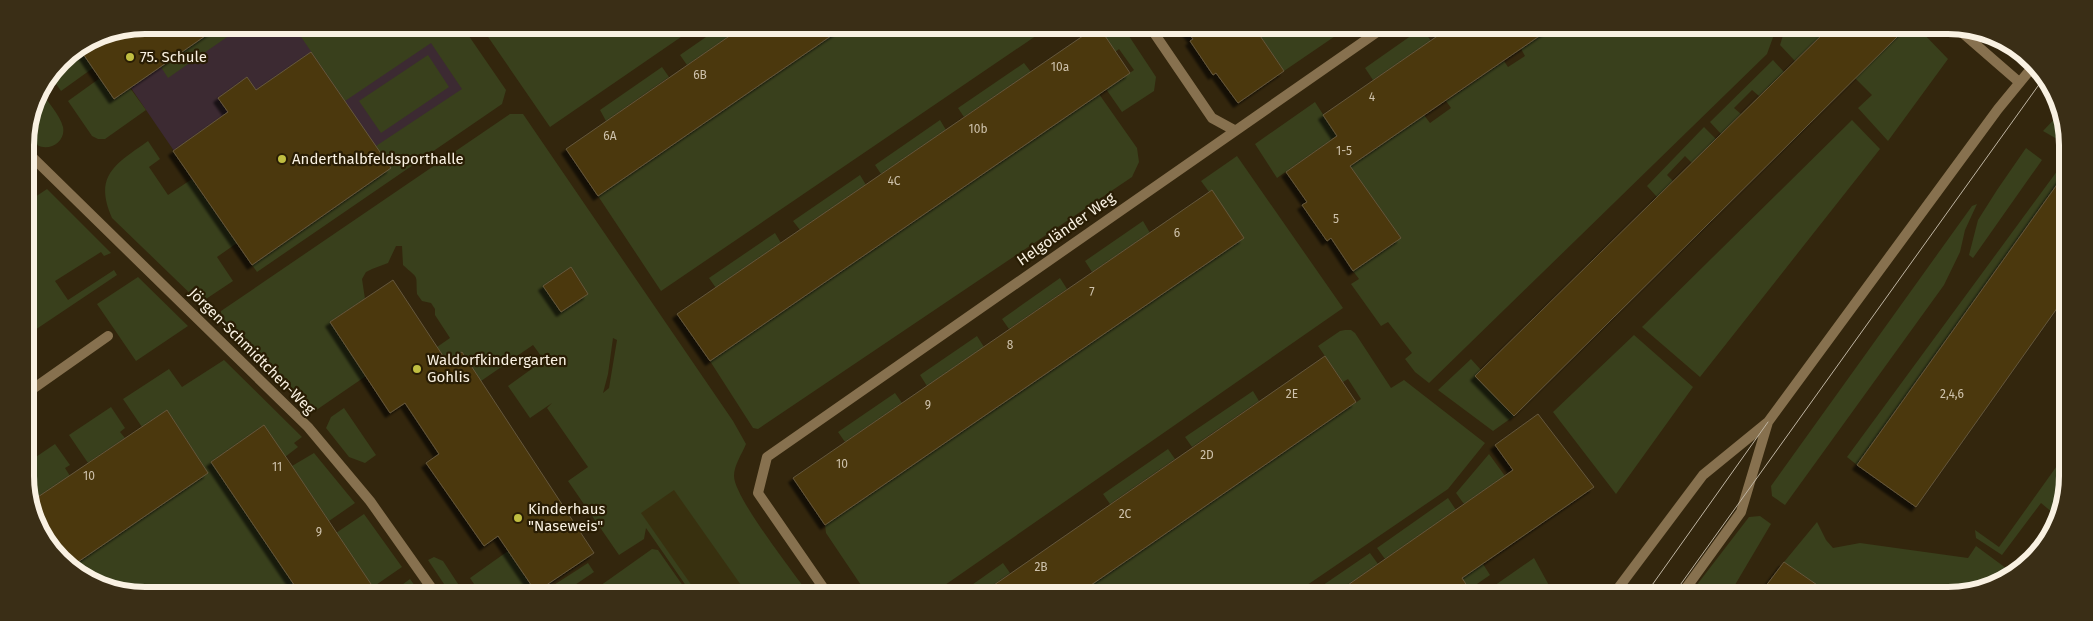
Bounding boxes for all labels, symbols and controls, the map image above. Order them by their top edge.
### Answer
place label: 75. Schule [140,48,207,66]
marker: 75. Schule [124,51,136,63]
house number: 10a [1051,60,1069,74]
house number: 6B [693,68,707,82]
house number: 4 [1369,90,1376,104]
house number: 10b [968,122,988,136]
house number: 6A [603,129,617,143]
house number: 1-5 [1336,144,1352,158]
place label: Anderthalbfeldsporthalle [292,150,464,168]
marker: Anderthalbfeldsporthalle [276,153,288,165]
house number: 4C [887,174,901,188]
street label: Helgoländer Weg [1014,188,1119,269]
house number: 5 [1333,212,1339,226]
house number: 6 [1174,226,1180,240]
street label: Jörgen-Schmidtchen-Weg [185,284,319,418]
house number: 7 [1089,285,1095,299]
house number: 8 [1007,338,1014,352]
place label: Waldorfkindergarten Gohlis [427,351,567,386]
marker: Waldorfkindergarten Gohlis [411,363,423,375]
house number: 2E [1286,387,1298,401]
house number: 2,4,6 [1940,387,1964,401]
house number: 9 [925,398,931,412]
house number: 2D [1200,448,1214,462]
house number: 10 [836,457,848,471]
house number: 11 [272,460,282,474]
house number: 10 [83,469,95,483]
place label: Kinderhaus "Naseweis" [528,500,605,535]
house number: 2C [1119,507,1132,521]
marker: Kinderhaus "Naseweis" [512,512,524,524]
house number: 9 [316,525,322,539]
house number: 2B [1034,560,1048,574]

